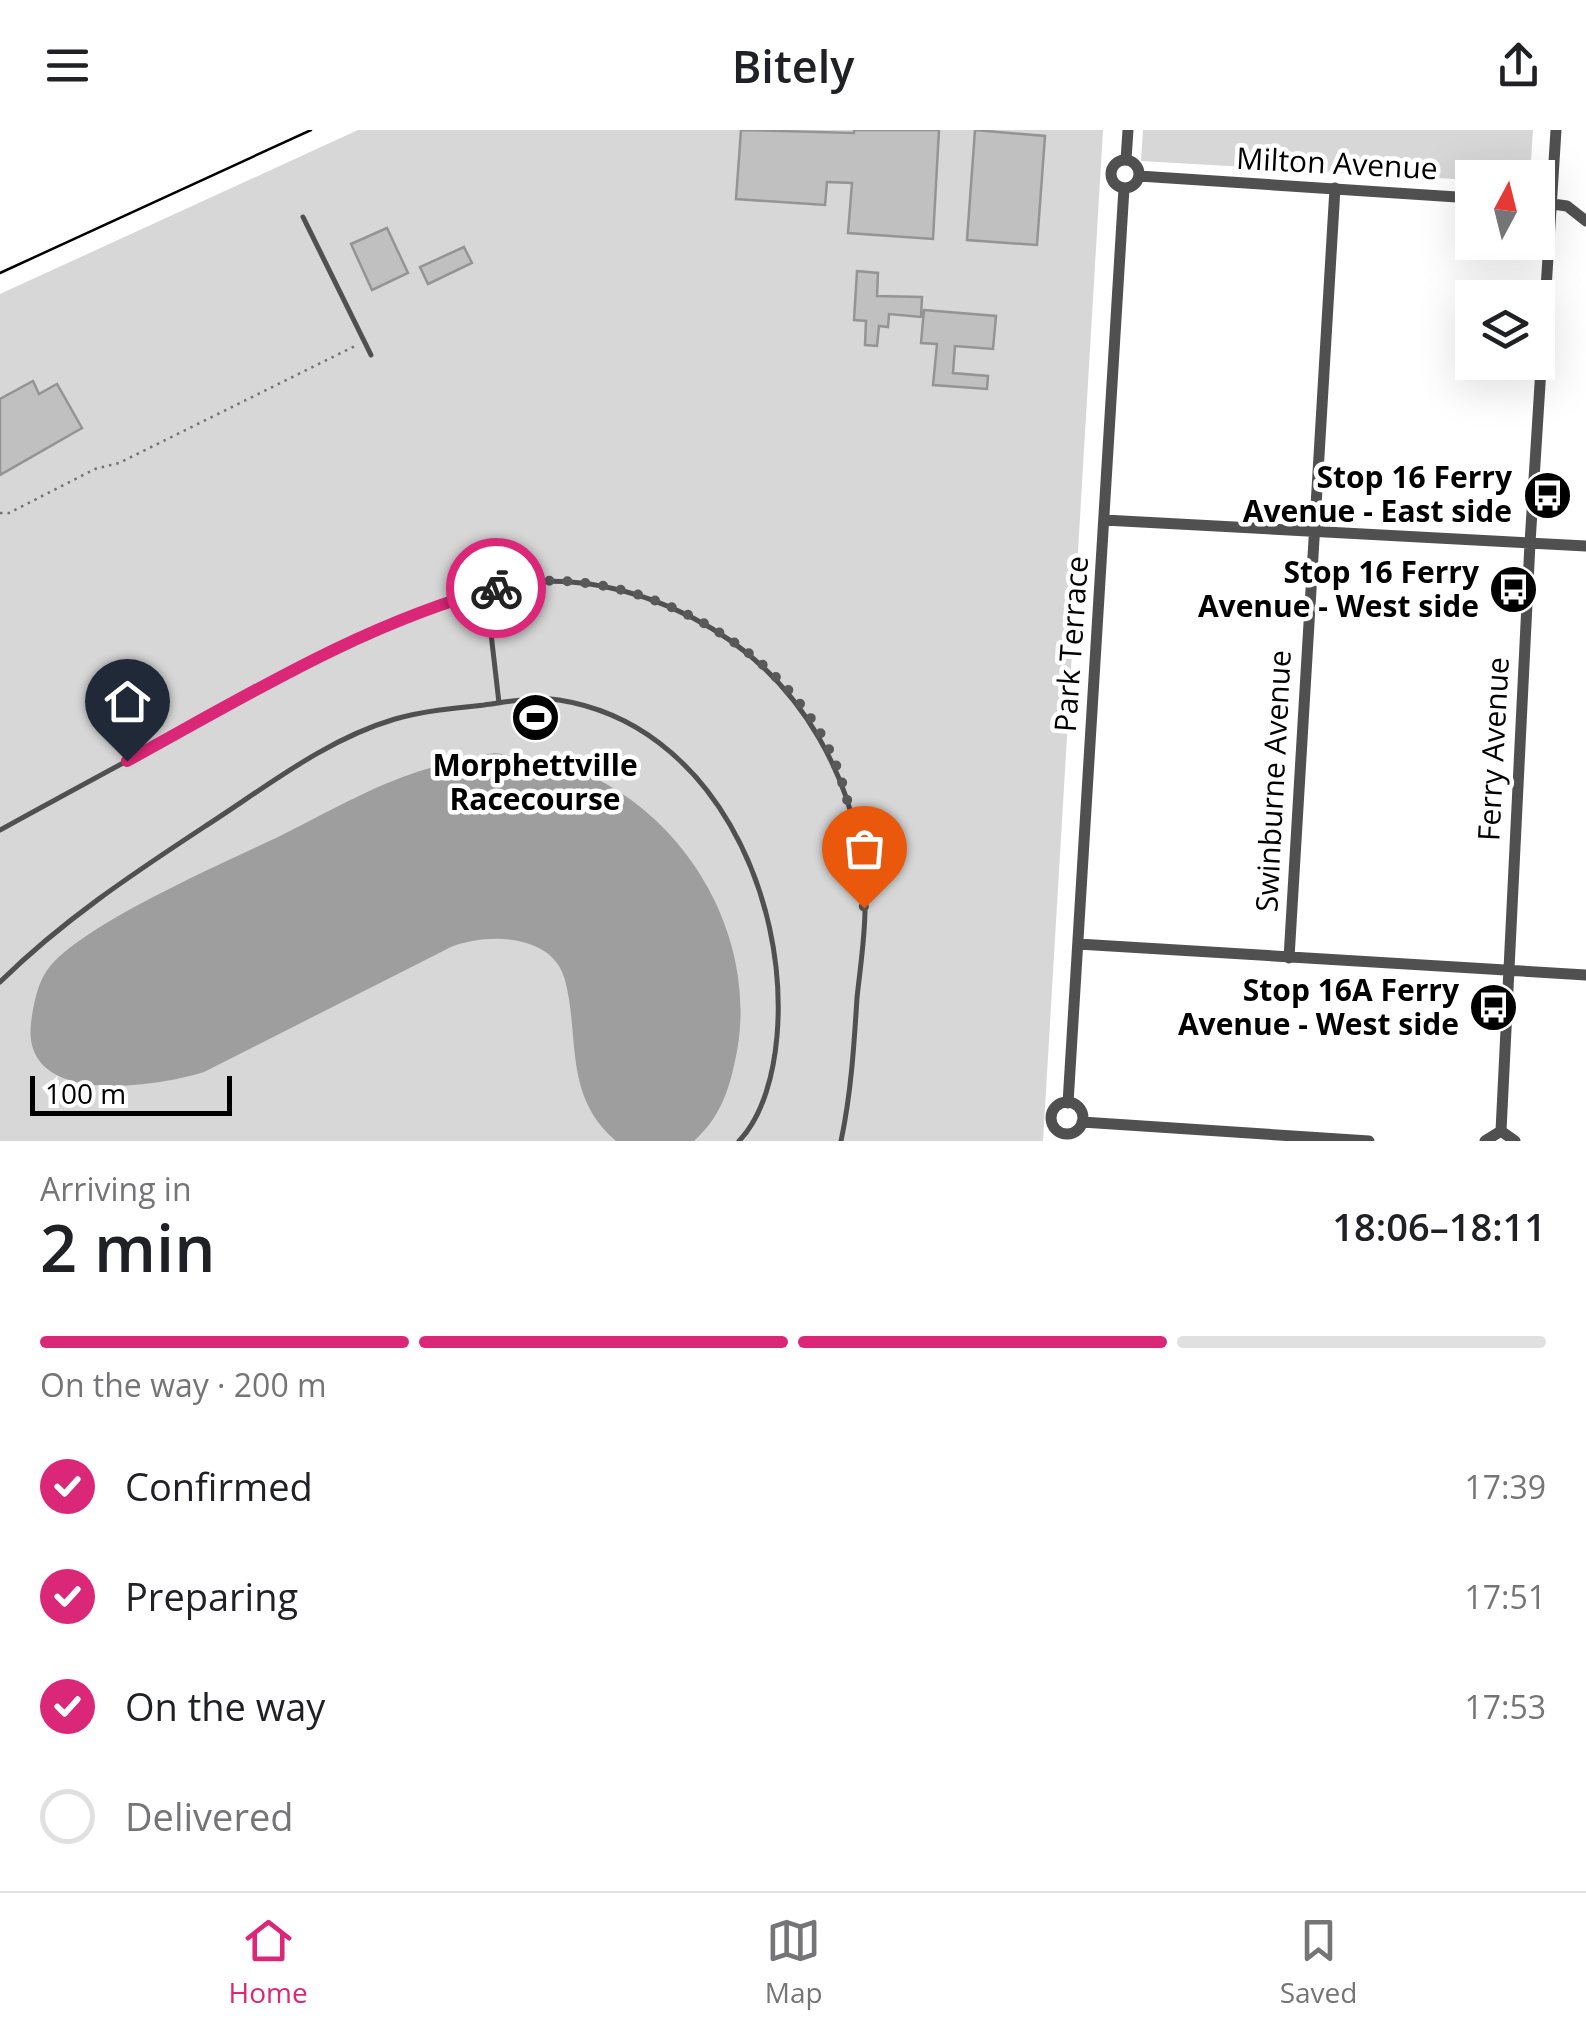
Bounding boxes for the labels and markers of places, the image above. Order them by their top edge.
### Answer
place label: Stop 16 Ferry Avenue - East side [1243,456,1513,531]
bus stop icon: Stop 16 Ferry Avenue - East side [1521,469,1573,521]
place label: Stop 16 Ferry Avenue - West side [1198,551,1480,626]
bus stop icon: Stop 16 Ferry Avenue - West side [1488,564,1540,616]
pin [85,659,170,762]
sports icon: Morphettville Racecourse [509,691,561,743]
place label: Morphettville Racecourse [432,744,638,819]
pin [822,806,907,909]
place label: Stop 16A Ferry Avenue - West side [1178,969,1460,1044]
bus stop icon: Stop 16A Ferry Avenue - West side [1468,982,1520,1034]

